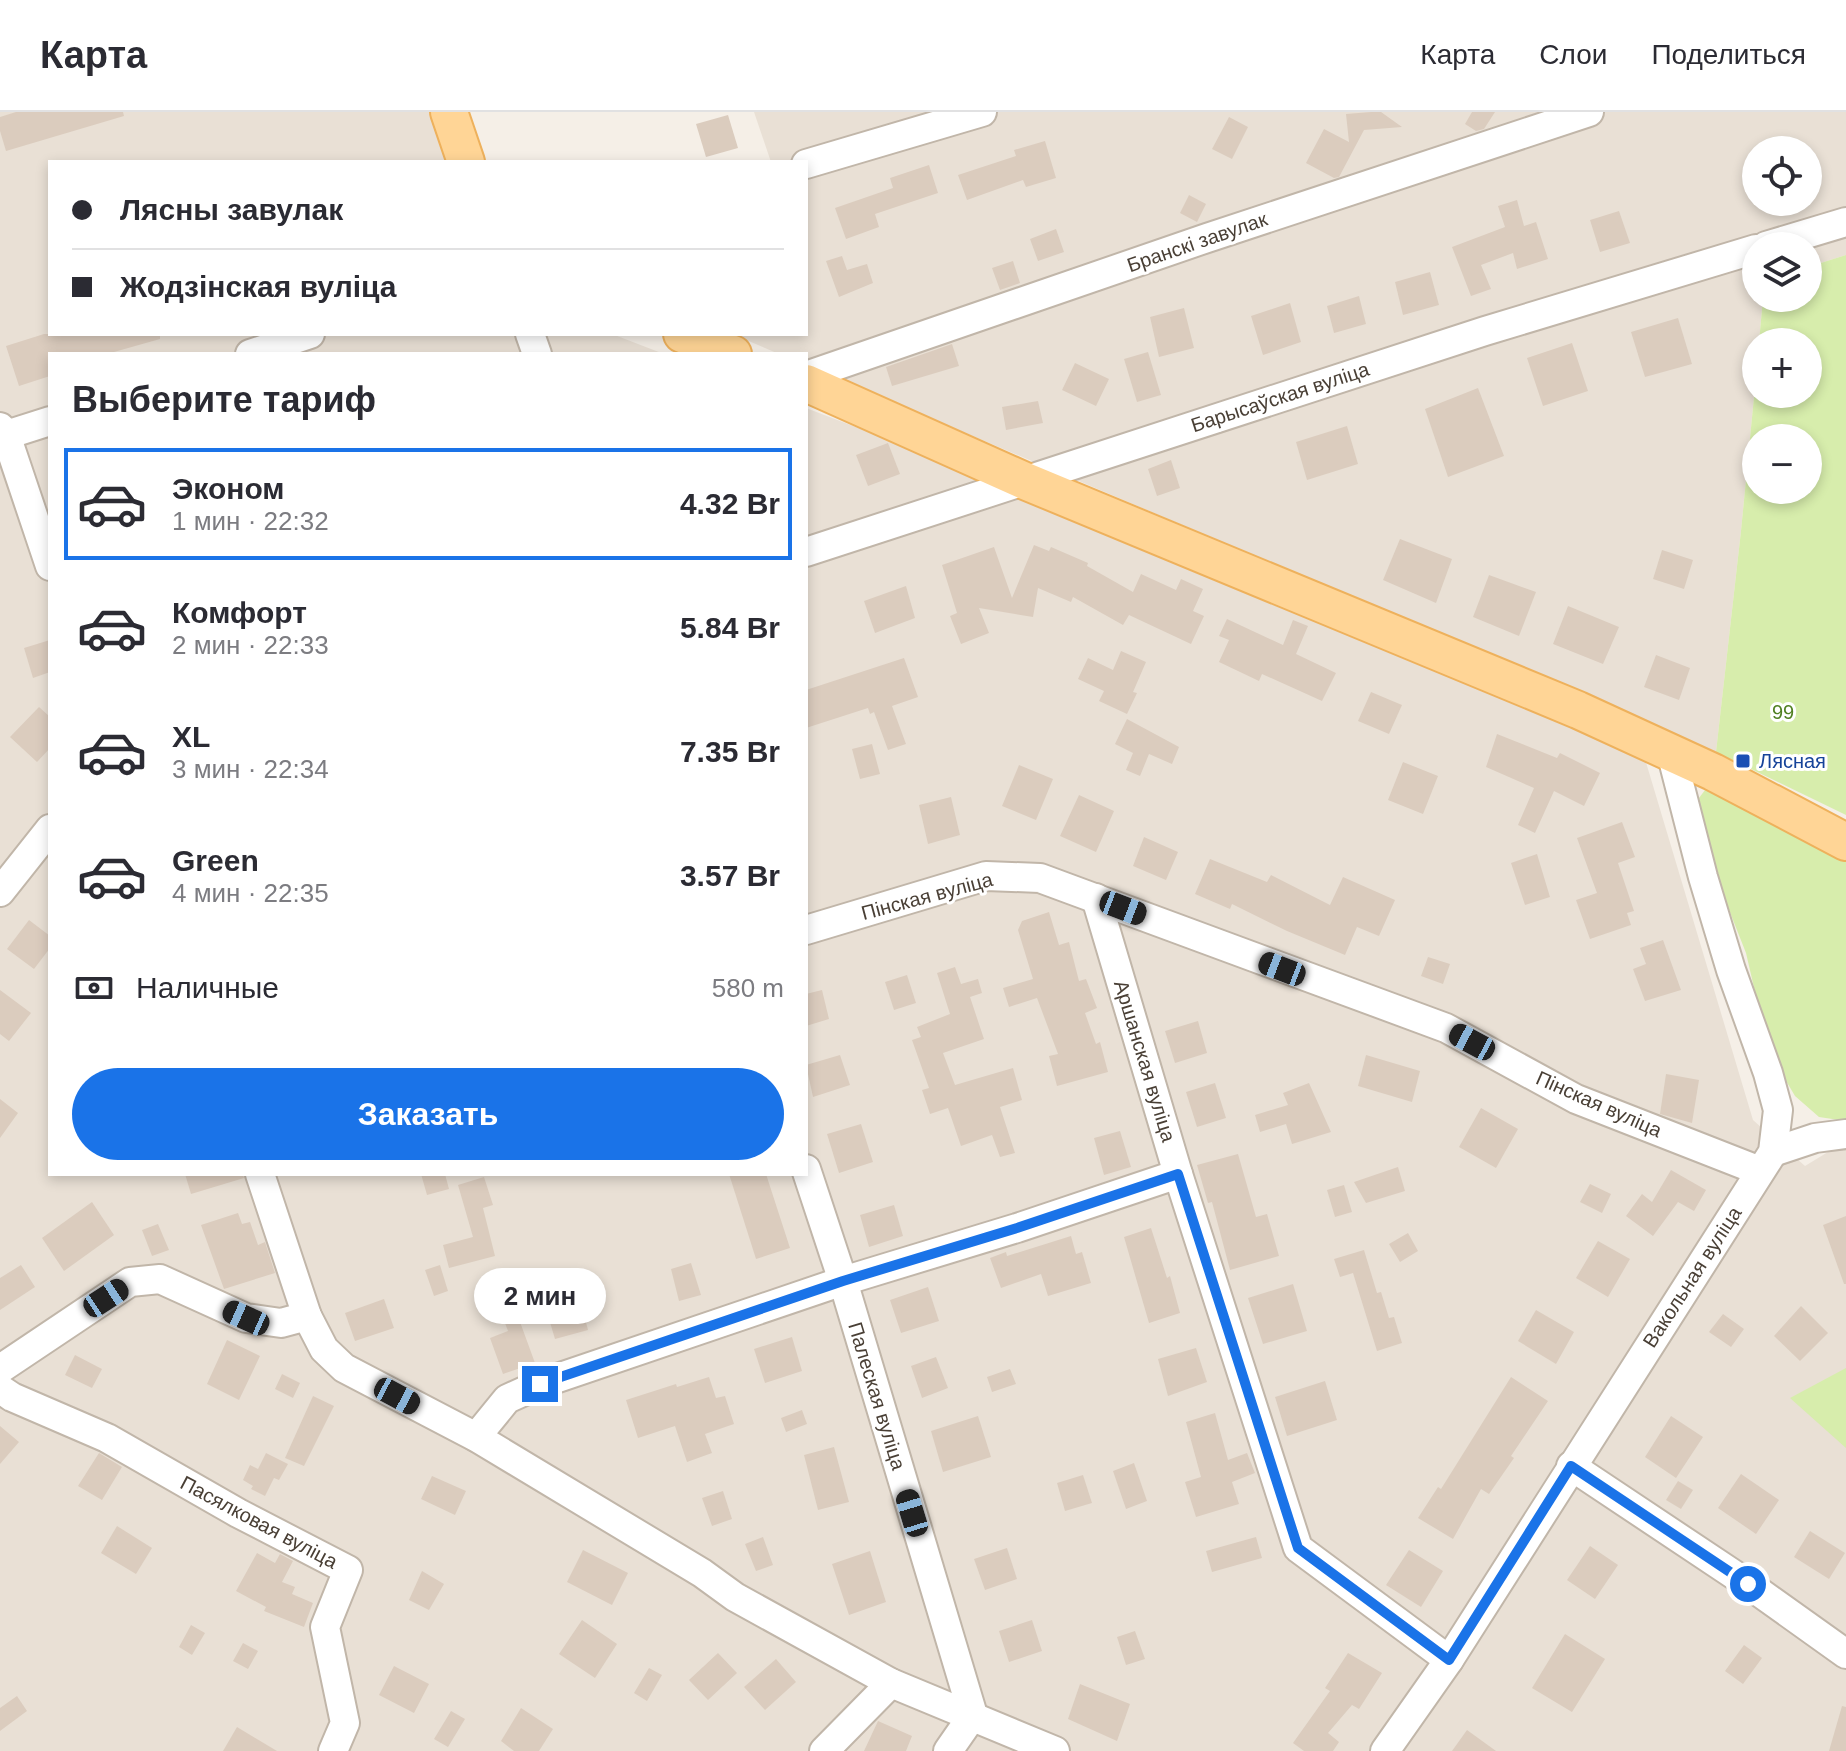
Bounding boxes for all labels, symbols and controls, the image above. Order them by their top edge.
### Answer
text: Карта [40,34,147,76]
text: Карта [1420,39,1495,70]
text: Слои [1539,39,1607,70]
text: Поделиться [1651,39,1806,70]
map controls [1742,136,1822,504]
button: locate [1742,136,1822,216]
text: Лясны завулак [120,193,343,226]
street label: Бранскі завулак [1124,208,1270,276]
button: layers [1742,232,1822,312]
text: Жодзінская вуліца [120,270,397,303]
button: + [1742,328,1822,408]
street label: Барысаўская вуліца [1188,358,1373,436]
text: Выберите тариф [72,379,376,420]
button: − [1742,424,1822,504]
icon: car [76,468,148,540]
text: Эконом [172,472,285,505]
text: 4.32 Br [680,487,780,520]
text: 1 мин · 22:32 [172,506,329,536]
icon: car [76,592,148,664]
text: Комфорт [172,596,307,629]
text: 5.84 Br [680,611,780,644]
text: 2 мин · 22:33 [172,630,329,660]
park label: 99 [1772,701,1794,723]
icon: car [76,716,148,788]
text: XL [172,720,210,753]
text: 7.35 Br [680,735,780,768]
place label: Лясная [1759,750,1826,772]
marker: Лясная [1734,752,1752,770]
text: 3 мин · 22:34 [172,754,329,784]
icon: car [76,840,148,912]
text: Green [172,844,259,877]
text: 3.57 Br [680,859,780,892]
street label: Пінская вуліца [859,868,996,924]
text: 4 мин · 22:35 [172,878,329,908]
car [1096,888,1150,928]
car [1255,949,1309,989]
icon: cash [72,966,116,1010]
text: Наличные [136,971,279,1004]
text: 580 m [712,973,784,1003]
street label: Аршанская вуліца [1110,978,1180,1145]
car [1445,1020,1499,1064]
street label: Пінская вуліца [1533,1066,1666,1142]
button: Заказать [72,1068,784,1160]
street label: Вакольная вуліца [1638,1202,1746,1351]
callout: 2 мин [474,1268,606,1324]
car [79,1275,133,1321]
text: 2 мин [504,1281,576,1311]
car [219,1297,273,1339]
street label: Палеская вуліца [844,1319,910,1473]
route end [522,1366,558,1402]
car [370,1374,424,1418]
street label: Пасялковая вуліца [177,1471,342,1573]
car [894,1487,930,1539]
route start [1730,1566,1766,1602]

